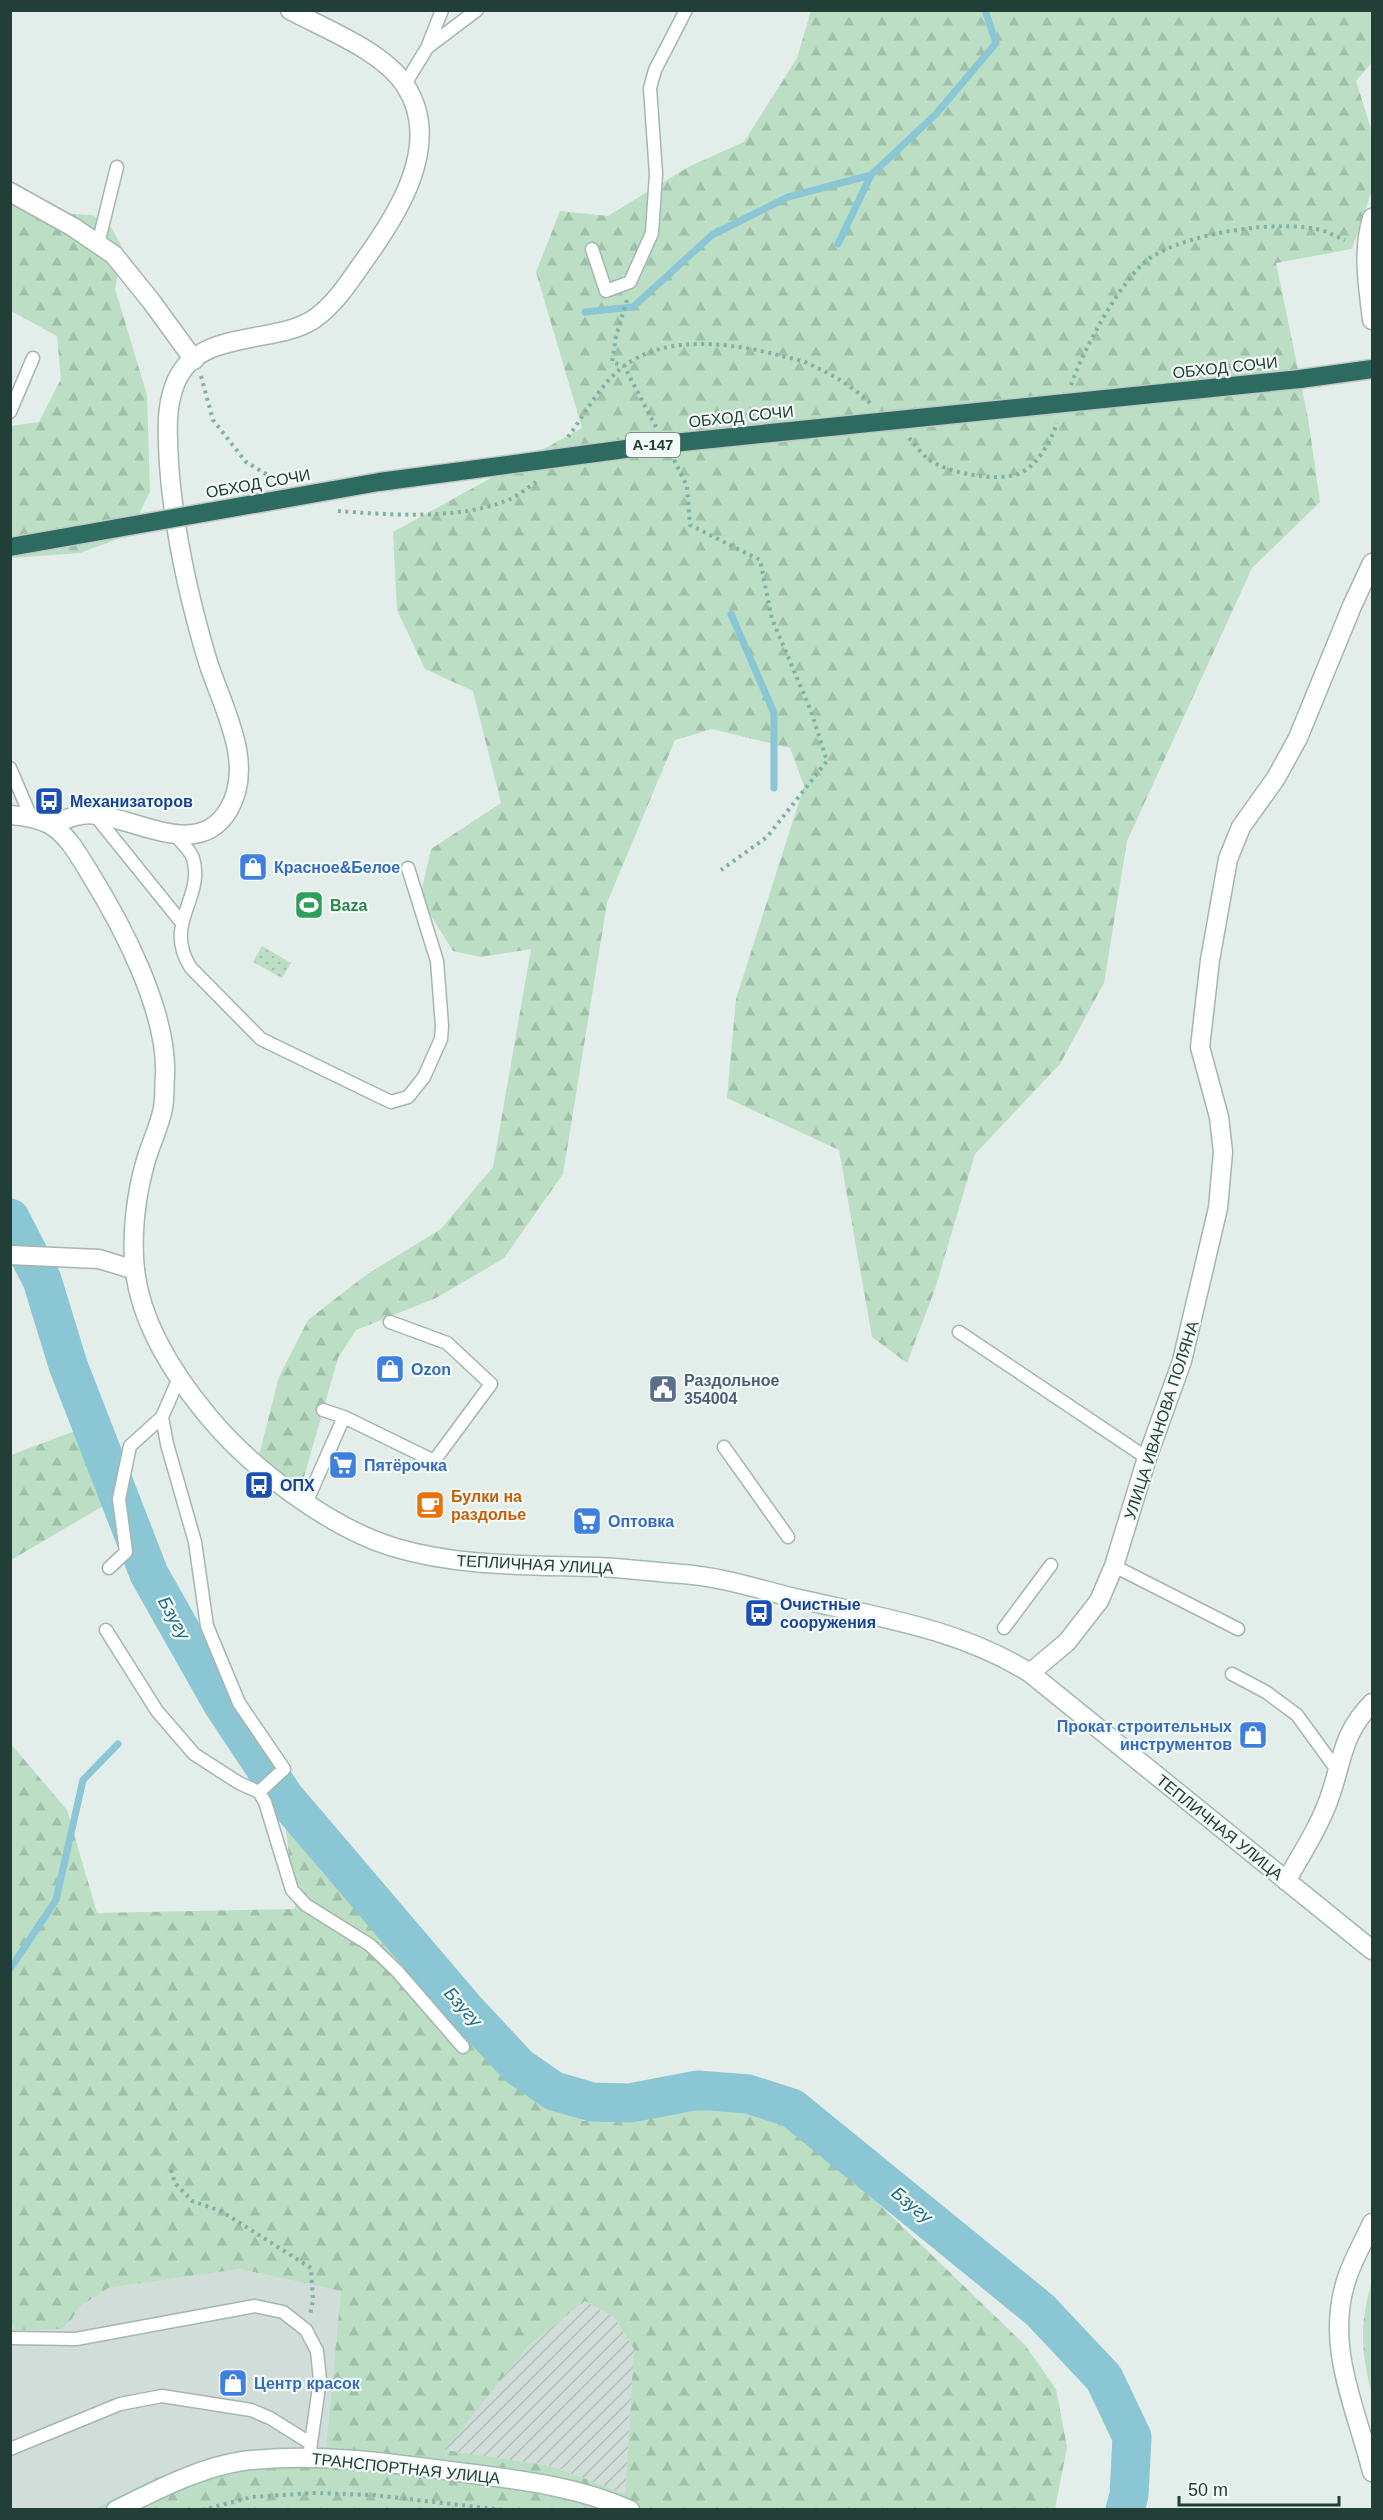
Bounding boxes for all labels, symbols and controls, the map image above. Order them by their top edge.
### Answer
street label: ОБХОД СОЧИ [1172,354,1278,381]
street label: ОБХОД СОЧИ [688,403,794,430]
road number: А-147 [626,433,680,457]
street label: ОБХОД СОЧИ [205,466,312,501]
bus stop icon: Механизаторов [33,785,65,817]
place label: Механизаторов [70,793,193,810]
shop icon: Красное&Белое [237,851,269,883]
place label: Красное&Белое [274,859,400,876]
sports icon: Baza [293,889,325,921]
place label: Baza [330,897,367,914]
street label: УЛИЦА ИВАНОВА ПОЛЯНА [1121,1318,1202,1522]
shop icon: Ozon [374,1353,406,1385]
place label: Ozon [411,1361,451,1378]
place label: Раздольное 354004 [684,1372,779,1407]
public building icon: Раздольное 354004 [647,1373,679,1405]
supermarket icon: Пятёрочка [327,1449,359,1481]
place label: Пятёрочка [364,1457,447,1474]
bus stop icon: ОПХ [243,1469,275,1501]
place label: ОПХ [280,1477,315,1494]
place label: Булки на раздолье [451,1488,526,1523]
cafe icon: Булки на раздолье [414,1489,446,1521]
supermarket icon: Оптовка [571,1505,603,1537]
place label: Оптовка [608,1513,674,1530]
street label: ТЕПЛИЧНАЯ УЛИЦА [456,1552,614,1577]
water label: Бзугу [154,1593,194,1644]
place label: Очистные сооружения [780,1596,876,1631]
bus stop icon: Очистные сооружения [743,1597,775,1629]
place label: Прокат строительных инструментов [1057,1718,1232,1753]
shop icon: Прокат строительных инструментов [1237,1719,1269,1751]
street label: ТЕПЛИЧНАЯ УЛИЦА [1153,1771,1286,1884]
water label: Бзугу [440,1983,487,2032]
water label: Бзугу [888,2183,937,2228]
shop icon: Центр красок [217,2367,249,2399]
place label: Центр красок [254,2375,361,2392]
street label: ТРАНСПОРТНАЯ УЛИЦА [311,2450,501,2487]
scale bar [1179,2469,1340,2507]
text: 50 m [1188,2480,1228,2500]

